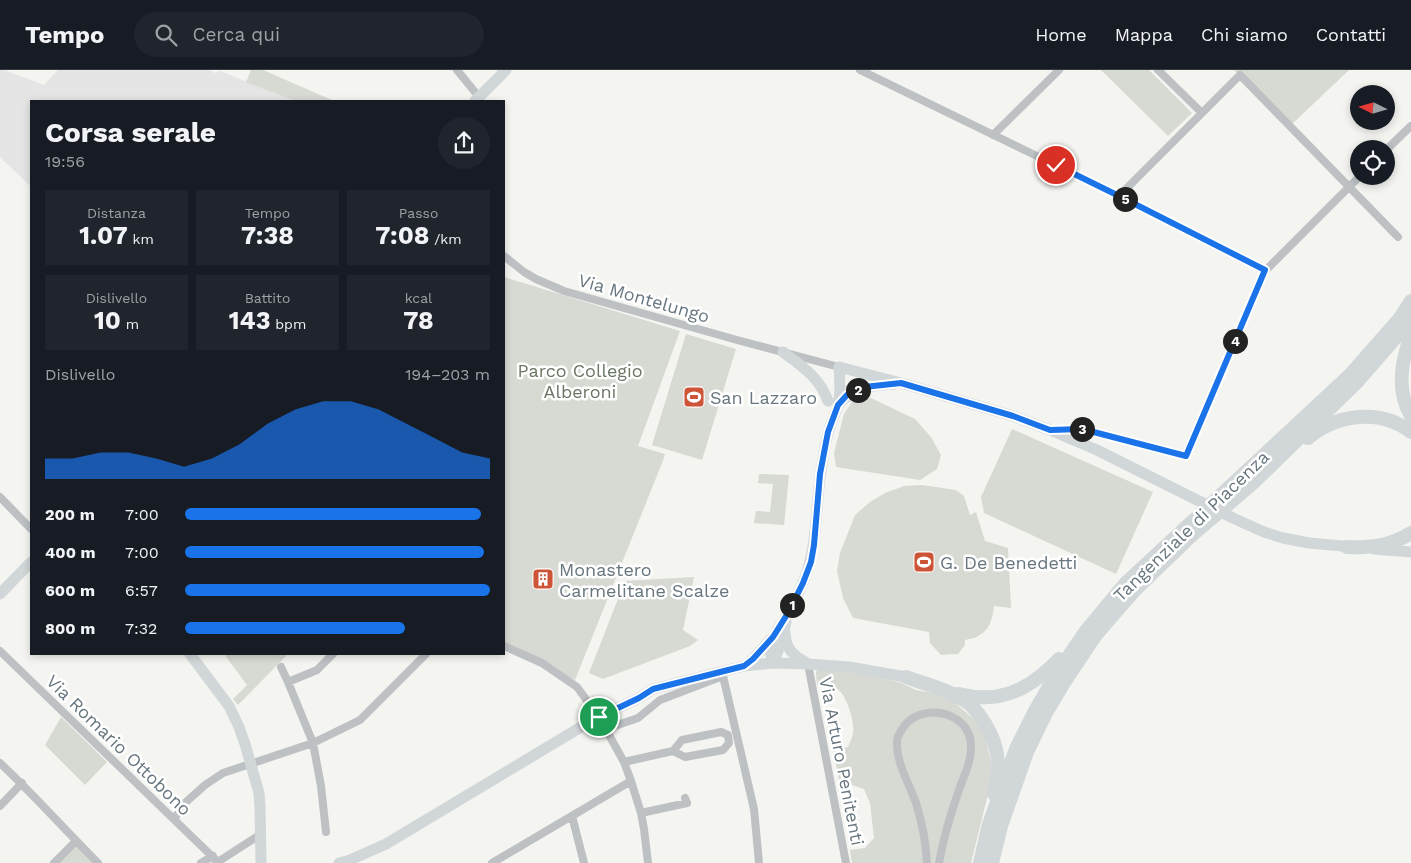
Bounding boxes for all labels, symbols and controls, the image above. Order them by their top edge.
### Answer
search box [134,12,484,57]
text: Tempo [25,21,104,49]
icon: search [152,21,180,49]
text: Cerca qui [192,23,280,46]
text: Home [1035,24,1087,45]
text: Mappa [1115,24,1173,45]
text: Chi siamo [1201,24,1288,45]
text: Contatti [1316,24,1386,45]
north arrow [1350,85,1395,130]
map controls [1350,85,1395,185]
text: Corsa serale [45,116,216,149]
button: share [438,117,490,169]
button: locate [1350,140,1395,185]
pin [1035,144,1077,186]
icon: check [1042,151,1070,179]
text: 19:56 [45,152,85,171]
pin: 5 [1112,186,1138,212]
text: 5 [1121,191,1130,207]
text: Distanza [87,205,146,221]
text: Tempo [245,205,290,221]
text: Passo [399,205,438,221]
text: 1.07 [79,221,128,250]
text: 7:38 [241,221,294,250]
text: 7:08 [375,221,429,250]
text: km [128,231,154,247]
text: /km [429,231,462,247]
street label: Via Montelungo [576,269,712,327]
text: Dislivello [86,290,147,306]
text: Battito [245,290,290,306]
text: kcal [405,290,432,306]
text: 10 [94,306,121,335]
text: 143 [229,306,271,335]
text: 78 [403,306,434,335]
text: m [121,316,139,332]
text: bpm [271,316,306,332]
pin: 4 [1222,328,1248,354]
text: 4 [1231,333,1240,349]
park label: Parco Collegio Alberoni [518,360,642,402]
text: Dislivello [45,365,115,384]
text: 194–203 m [405,365,490,384]
pin: 2 [846,378,870,402]
text: 2 [854,382,863,398]
sports icon: San Lazzaro [682,385,706,409]
place label: San Lazzaro [710,387,817,408]
pin: 3 [1070,416,1094,442]
text: 3 [1078,421,1087,437]
street label: Tangenziale di Piacenza [1109,446,1273,606]
text: 200 m [45,505,95,524]
text: 7:00 [125,505,159,524]
text: 400 m [45,543,96,562]
text: 7:00 [125,543,159,562]
sports icon: G. De Benedetti [912,550,936,574]
place label: G. De Benedetti [940,552,1077,573]
place label: Monastero Carmelitane Scalze [559,559,729,601]
building icon: Monastero Carmelitane Scalze [531,567,555,591]
text: 600 m [45,581,95,600]
text: 6:57 [125,581,158,600]
pin: 1 [780,592,804,618]
text: 1 [789,597,796,613]
text: 800 m [45,619,95,638]
text: 7:32 [125,619,157,638]
street label: Via Romario Ottobono [42,670,196,820]
street label: Via Arturo Penitenti [815,675,869,847]
pin [578,696,620,738]
icon: arrive [585,703,613,731]

